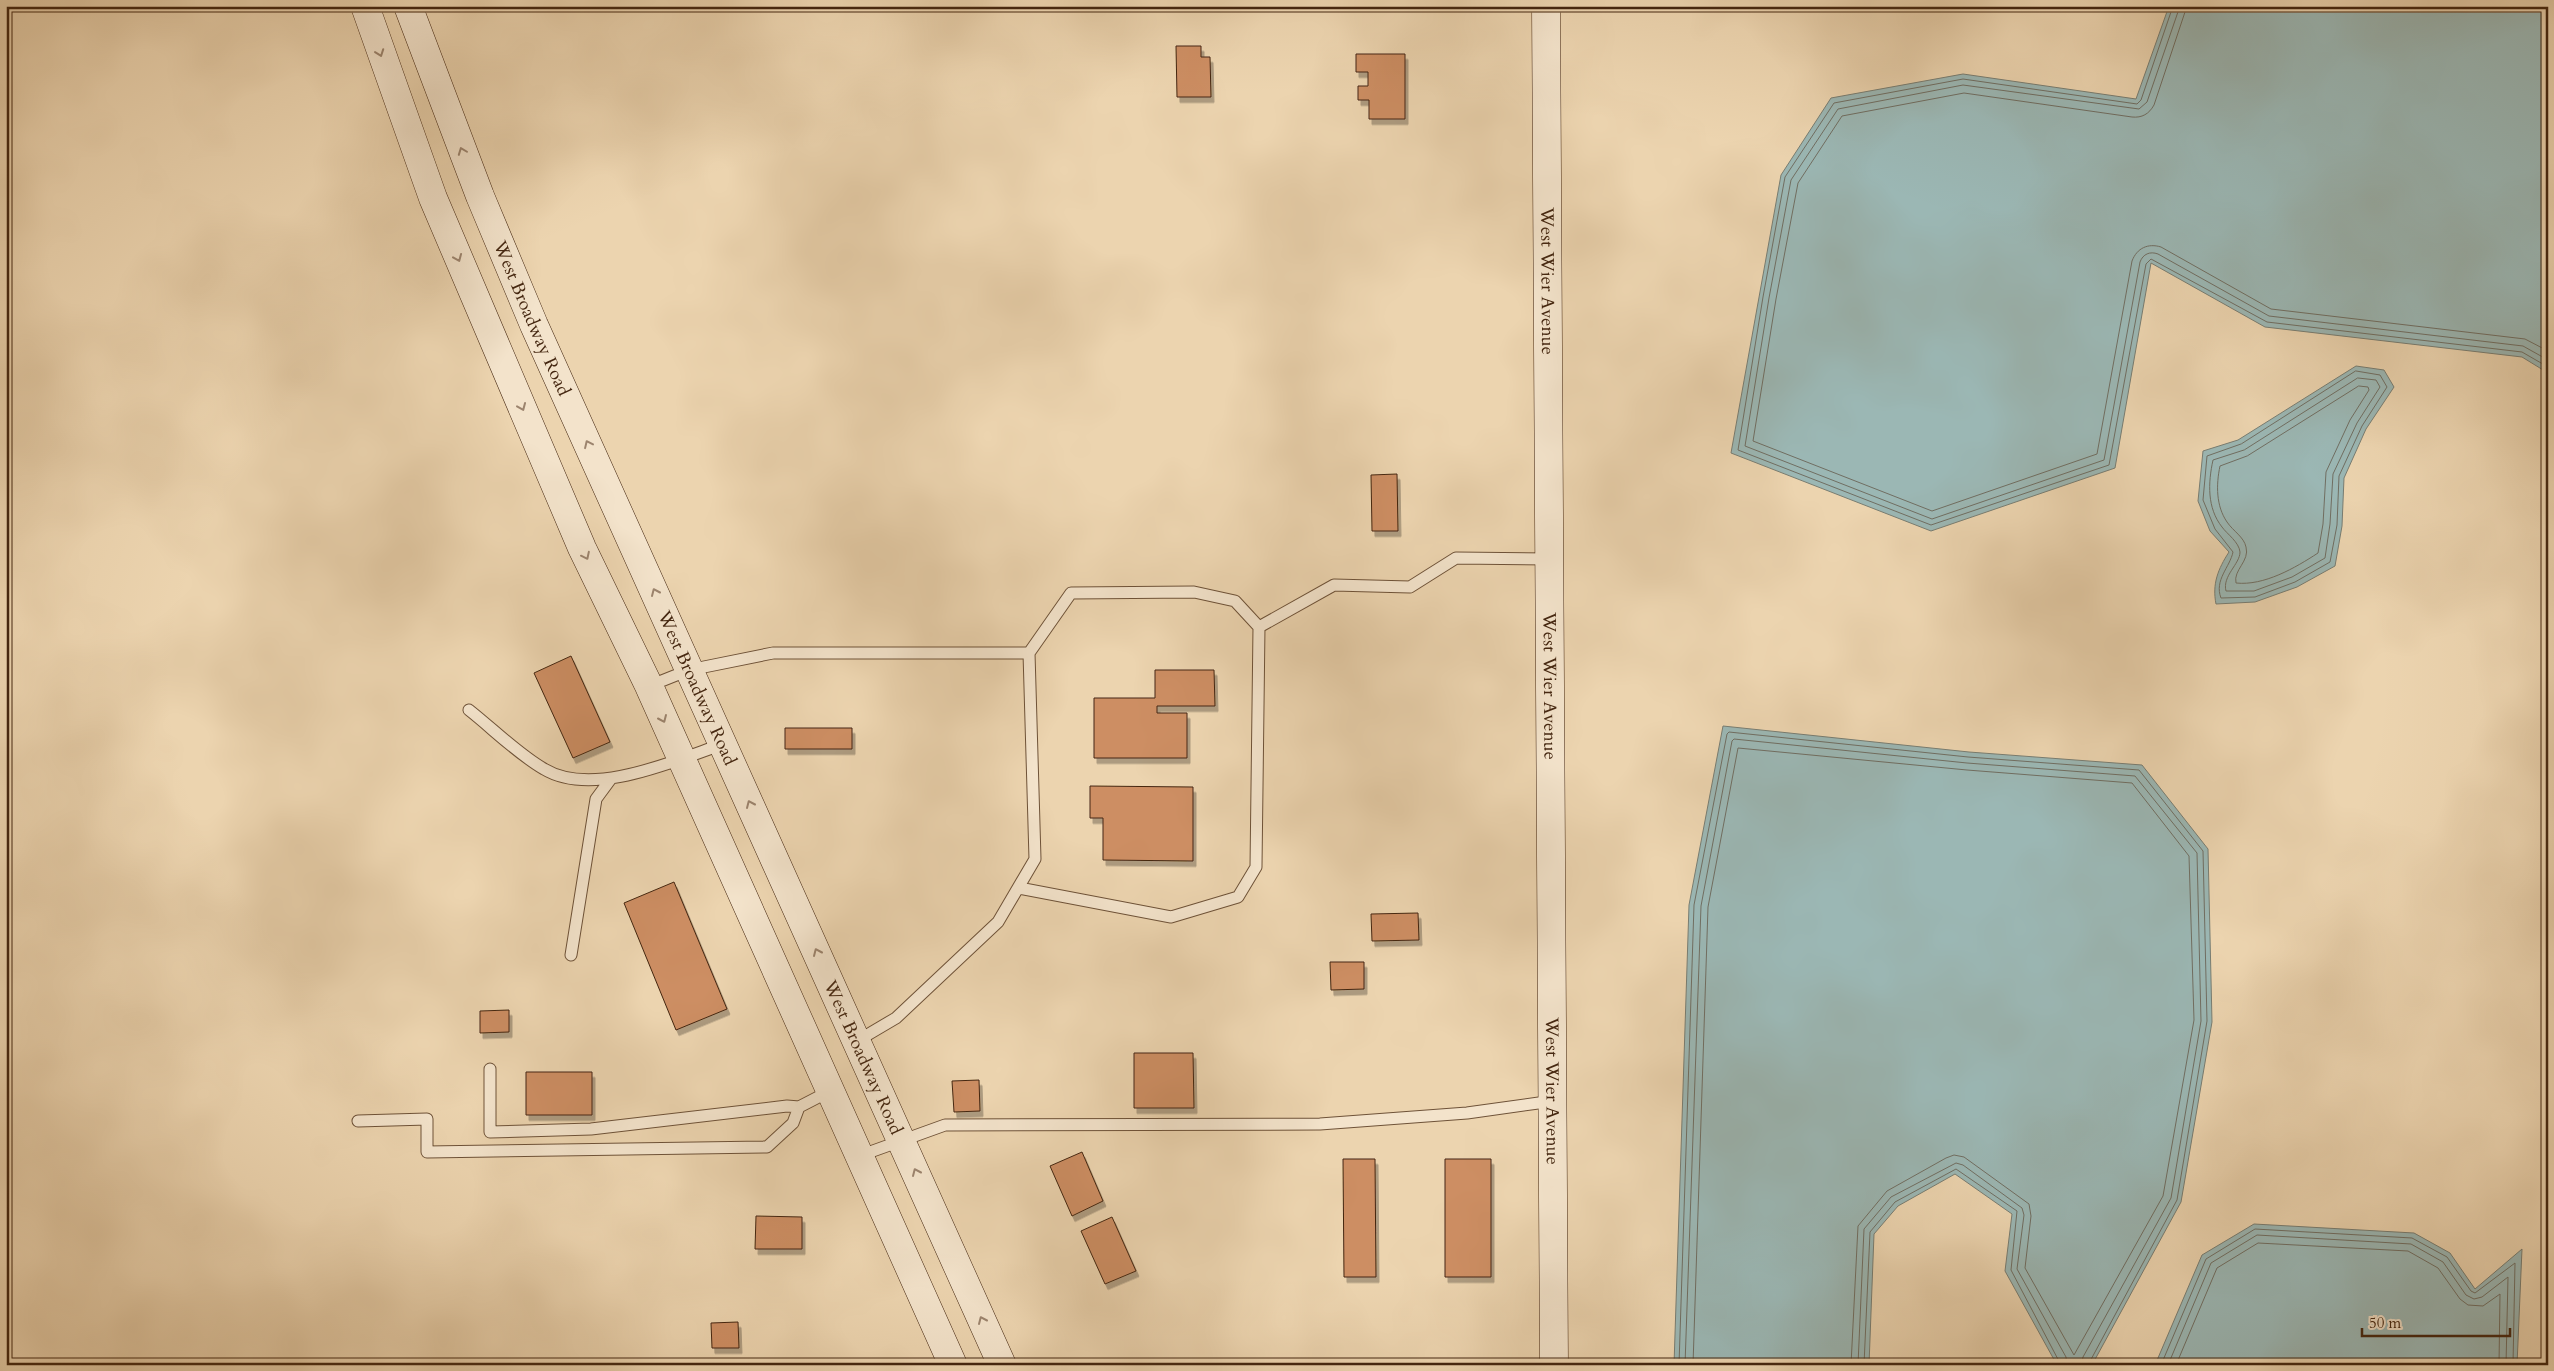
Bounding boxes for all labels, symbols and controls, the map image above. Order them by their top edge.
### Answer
one-way arrow [374,48,384,56]
one-way arrow [458,147,469,156]
street label: West Wier Avenue [1535,206,1561,355]
street label: West Broadway Road [487,236,577,400]
one-way arrow [452,253,463,262]
one-way arrow [515,402,526,411]
one-way arrow [584,440,595,449]
one-way arrow [580,551,590,560]
one-way arrow [650,588,661,597]
street label: West Broadway Road [651,606,743,769]
street label: West Wier Avenue [1537,611,1563,760]
one-way arrow [657,714,668,723]
one-way arrow [746,800,757,809]
one-way arrow [813,948,824,957]
street label: West Broadway Road [817,975,909,1139]
street label: West Wier Avenue [1539,1016,1565,1165]
one-way arrow [912,1168,923,1177]
scale bar [2362,1306,2509,1338]
text: 50 m [2369,1313,2401,1333]
one-way arrow [978,1316,989,1325]

